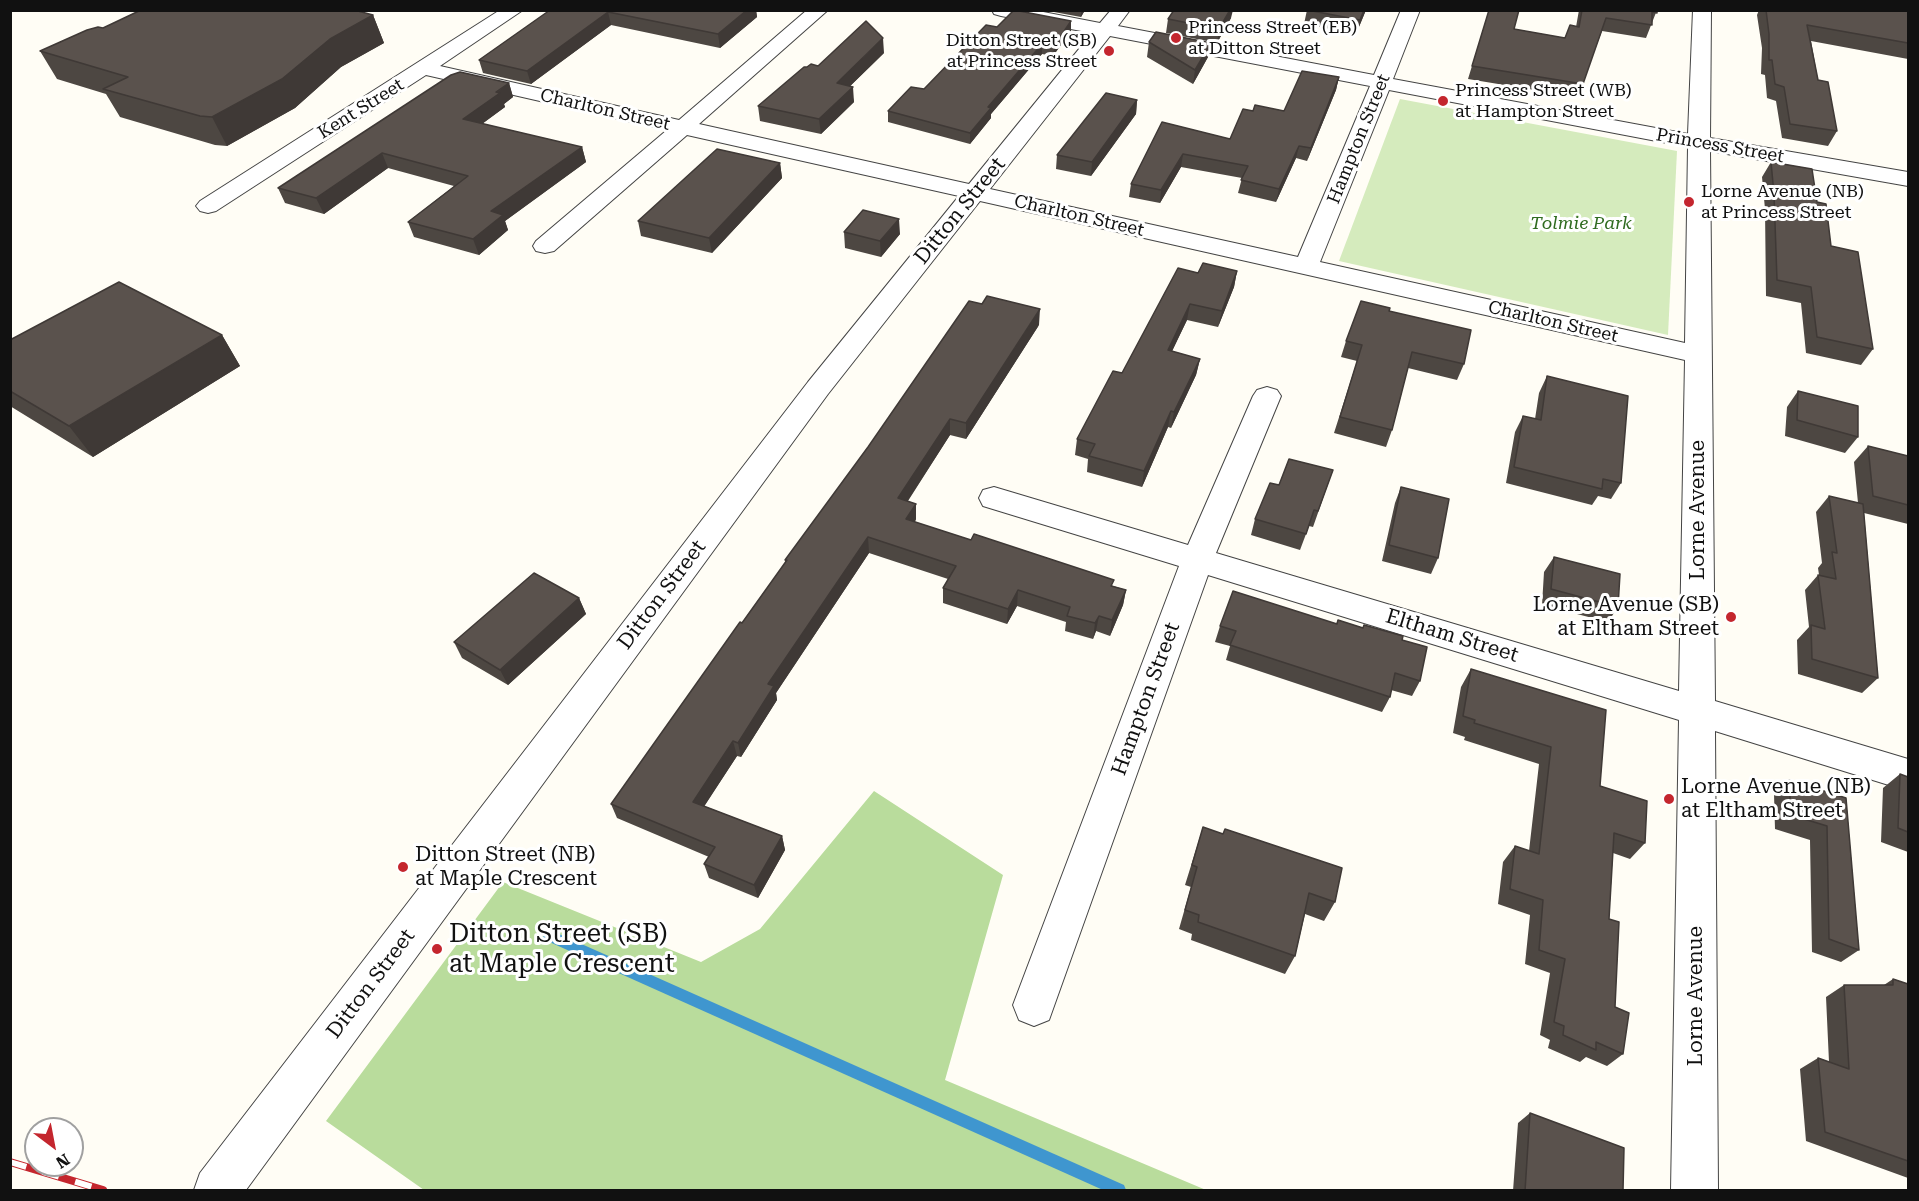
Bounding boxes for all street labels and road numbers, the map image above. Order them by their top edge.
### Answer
street label: Hampton Street [1323,71,1395,207]
street label: Kent Street [314,74,408,144]
street label: Charlton Street [538,85,672,135]
street label: Princess Street [1654,124,1786,168]
street label: Ditton Street [909,152,1011,270]
street label: Charlton Street [1012,191,1146,241]
street label: Charlton Street [1486,297,1620,347]
street label: Lorne Avenue [1685,440,1711,580]
street label: Ditton Street [613,535,711,655]
street label: Eltham Street [1383,604,1521,668]
street label: Hampton Street [1107,619,1185,779]
street label: Ditton Street [322,924,420,1044]
street label: Lorne Avenue [1683,926,1709,1066]

